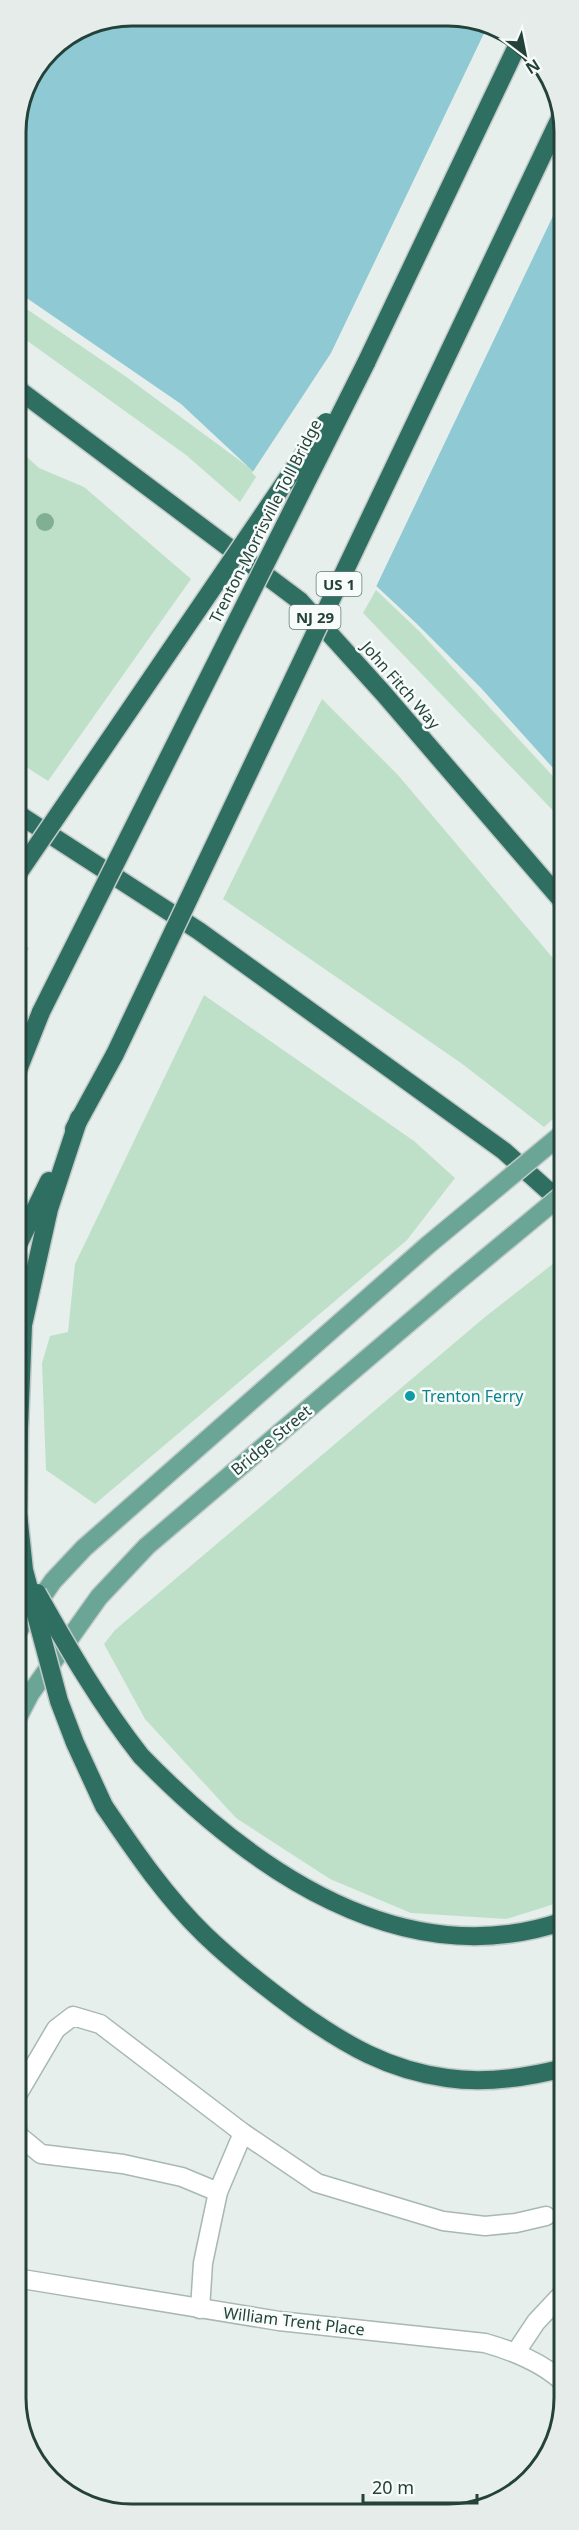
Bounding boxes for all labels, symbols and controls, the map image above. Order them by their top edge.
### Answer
north arrow [495,24,555,84]
text: N [522,54,544,79]
street label: Trenton-Morrisville Toll Bridge [204,415,326,627]
road number: US 1 [316,572,362,596]
road number: NJ 29 [290,605,340,629]
street label: John Fitch Way [355,635,446,734]
place label: Trenton Ferry [422,1385,524,1407]
marker: Trenton Ferry [403,1389,417,1403]
street label: Bridge Street [226,1400,316,1480]
street label: William Trent Place [222,2301,366,2341]
scale bar [363,2467,477,2505]
text: 20 m [372,2475,414,2499]

